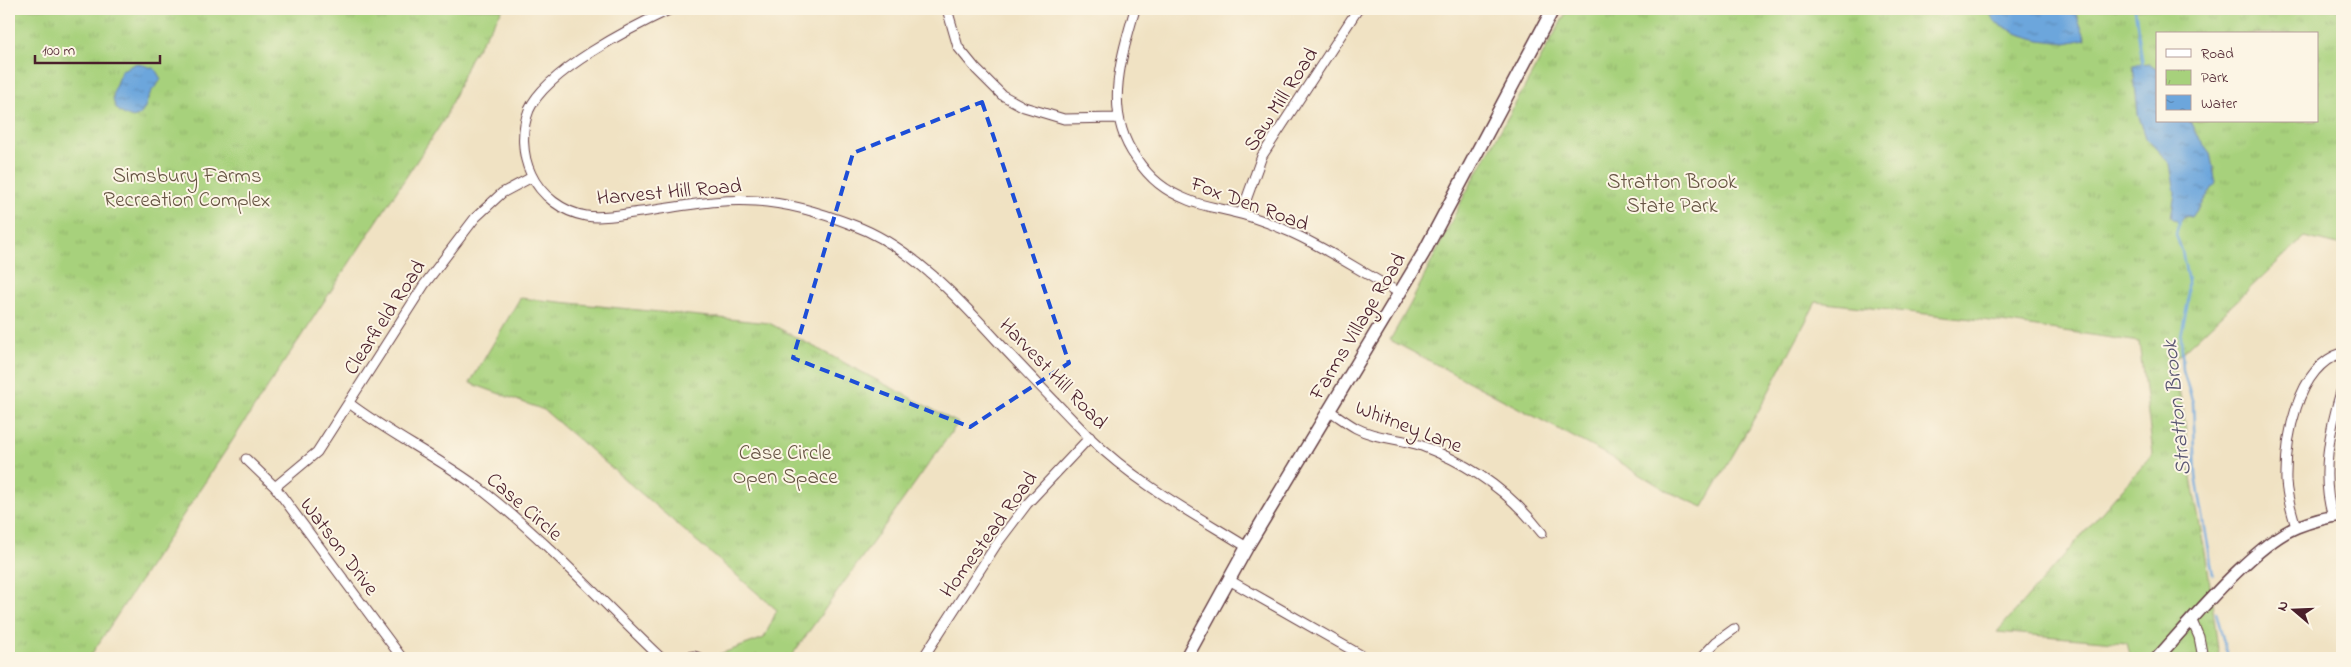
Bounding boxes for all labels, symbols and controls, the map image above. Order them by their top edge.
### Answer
scale bar [35,32,160,64]
legend [2156,32,2318,122]
text: 100 m [42,40,75,62]
street label: Saw Mill Road [1237,42,1327,158]
text: Road [2201,43,2234,65]
text: Park [2201,67,2229,89]
text: Water [2201,93,2237,115]
park label: Simsbury Farms Recreation Complex [104,162,270,216]
park label: Stratton Brook State Park [1607,168,1738,222]
street label: Fox Den Road [1185,169,1313,240]
street label: Harvest Hill Road [596,172,743,214]
street label: Farms Village Road [1302,248,1416,408]
street label: Clearfield Road [337,255,434,381]
street label: Harvest Hill Road [991,312,1114,437]
water label: Stratton Brook [2155,337,2201,477]
street label: Whitney Lane [1350,394,1467,464]
park label: Case Circle Open Space [732,439,838,493]
street label: Case Circle [479,466,569,549]
street label: Homestead Road [933,466,1046,605]
street label: Watson Drive [292,492,386,603]
north arrow [2268,584,2318,634]
text: N [2272,598,2295,614]

